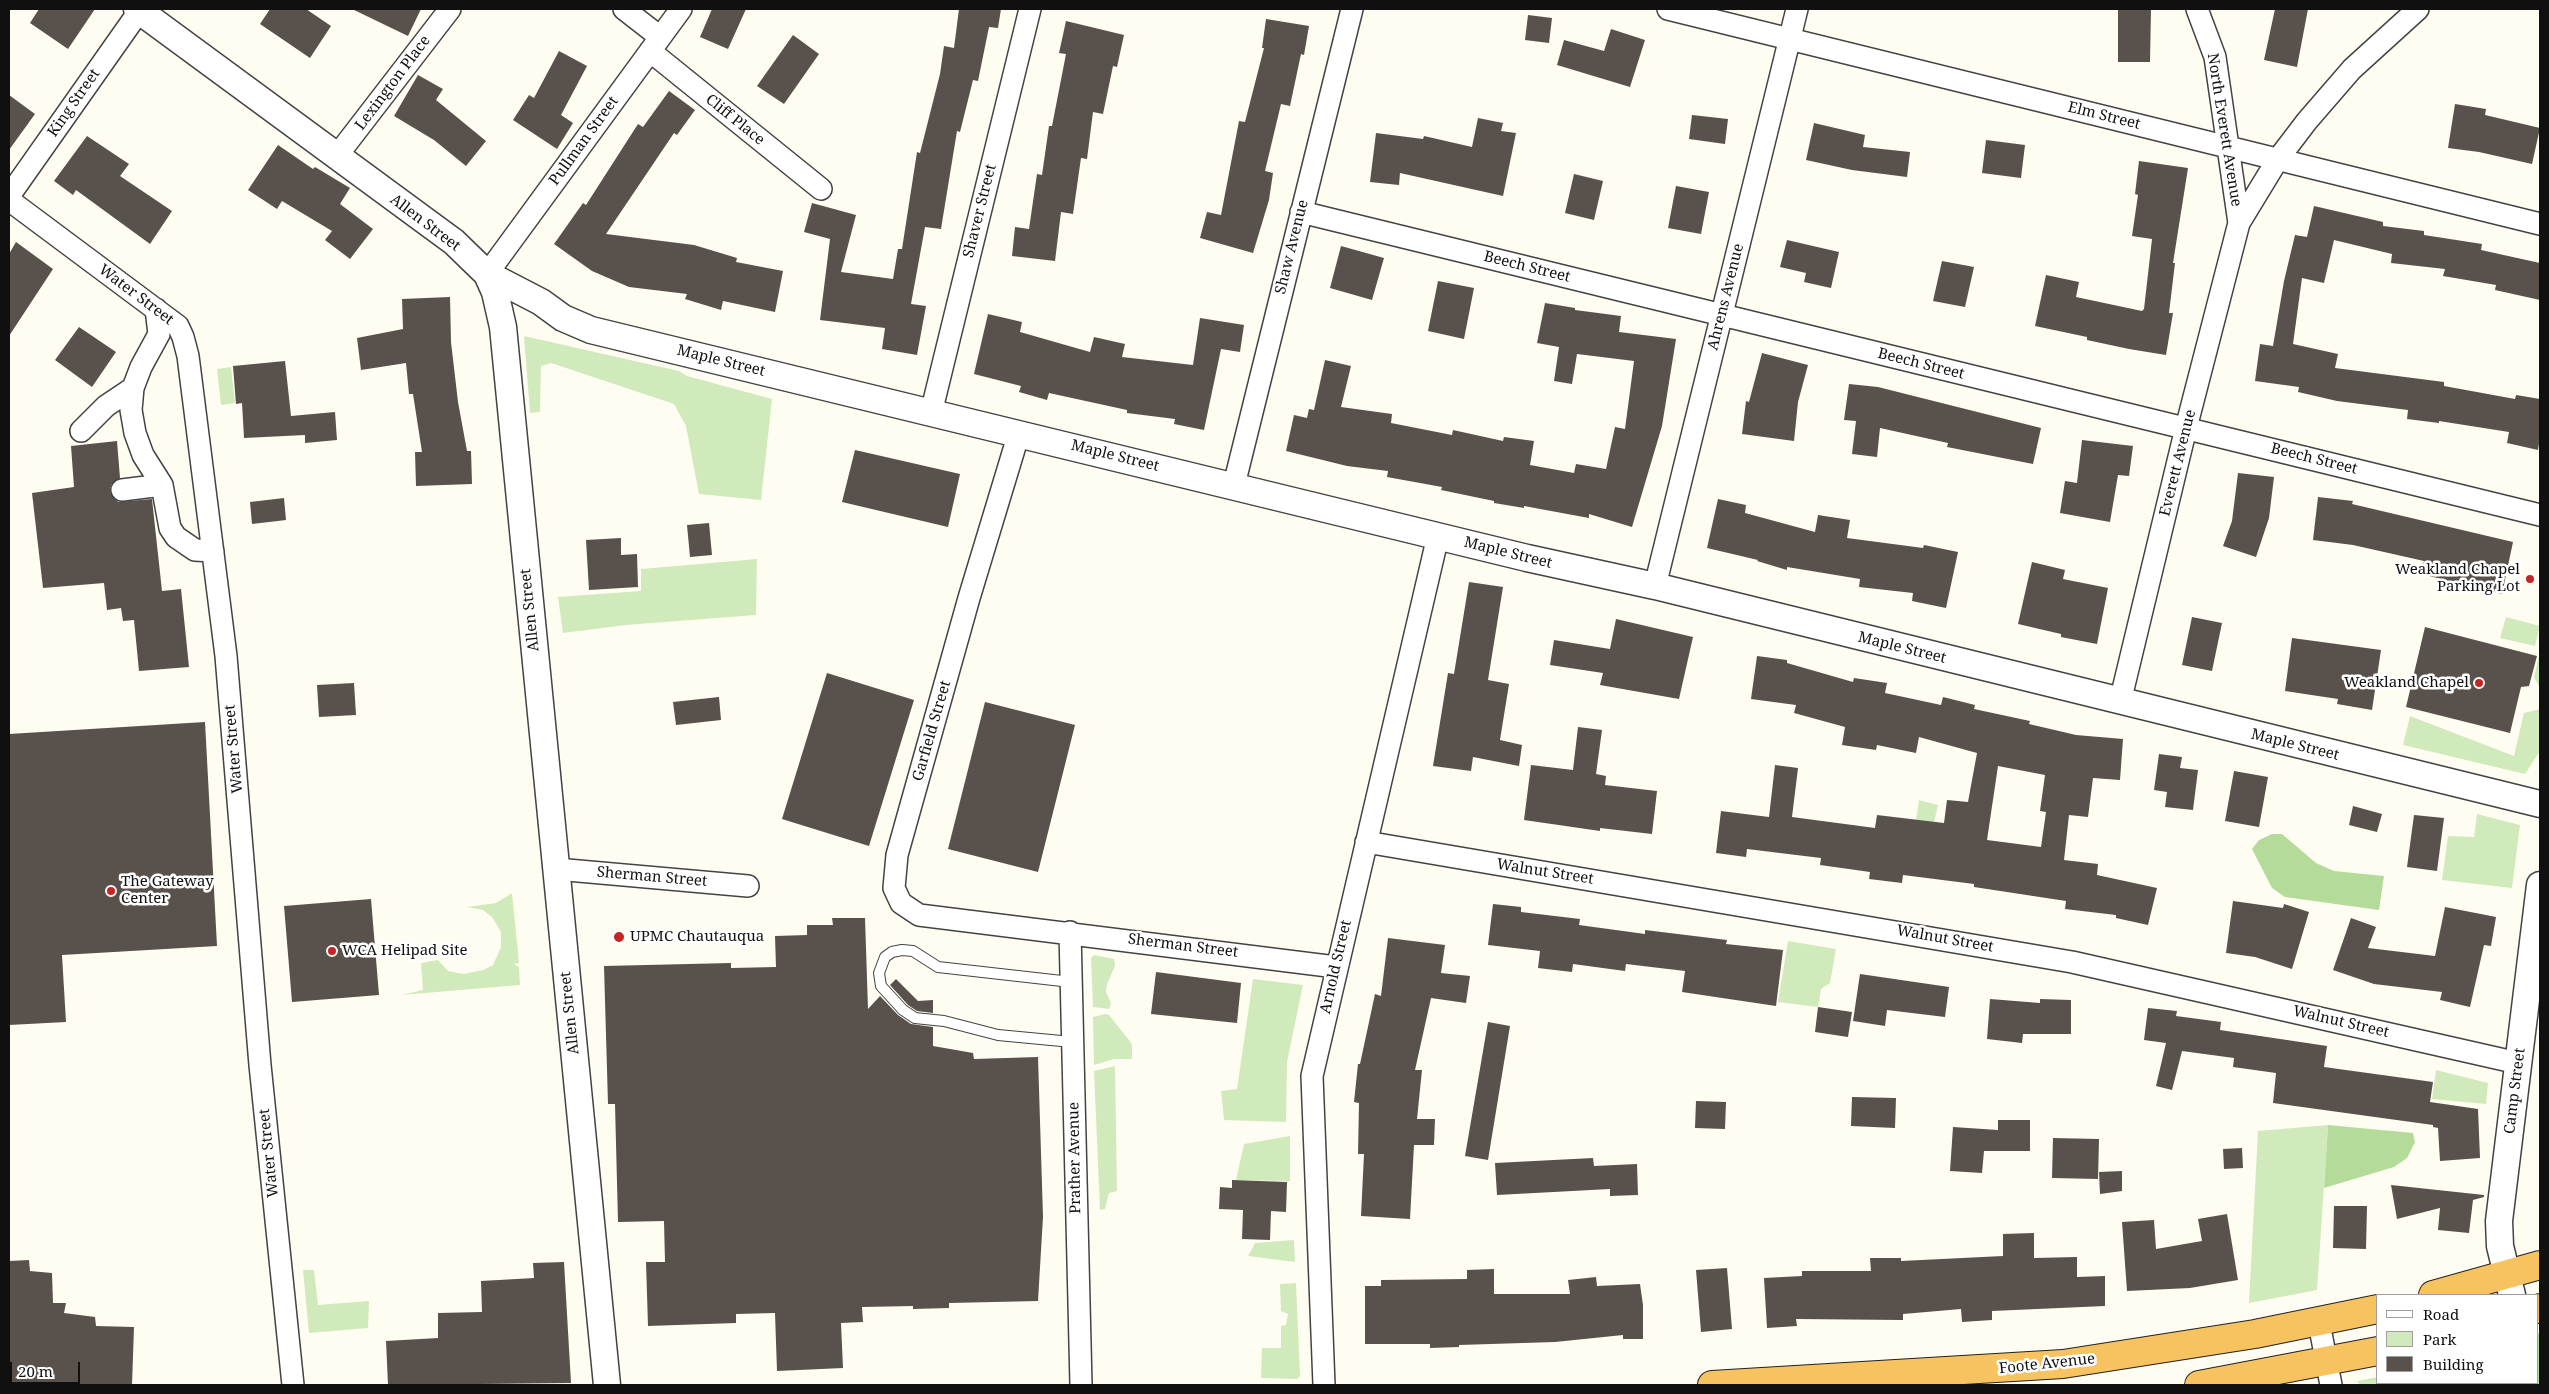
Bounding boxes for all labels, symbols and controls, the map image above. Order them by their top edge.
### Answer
street label: Lexington Place [352,32,434,134]
street label: North Everett Avenue [2203,52,2245,208]
street label: King Street [44,66,104,140]
street label: Cliff Place [702,91,768,149]
street label: Pullman Street [546,93,622,189]
street label: Elm Street [2066,98,2142,134]
street label: Shaver Street [960,162,1000,260]
street label: Allen Street [386,191,464,255]
street label: Shaw Avenue [1272,198,1312,296]
street label: Ahrens Avenue [1704,242,1748,352]
street label: Beech Street [1482,248,1572,286]
street label: Water Street [95,261,177,329]
street label: Maple Street [675,341,767,381]
street label: Beech Street [1876,345,1966,383]
street label: Everett Avenue [2156,408,2200,518]
street label: Maple Street [1069,436,1161,476]
street label: Beech Street [2269,440,2359,478]
street label: Maple Street [1462,533,1554,573]
place label: Weakland Chapel Parking Lot [2395,561,2520,596]
street label: Allen Street [517,568,543,652]
marker: Weakland Chapel Parking Lot [2524,573,2536,585]
street label: Maple Street [1856,628,1948,668]
place label: Weakland Chapel [2344,674,2469,692]
marker: Weakland Chapel [2473,677,2485,689]
street label: Garfield Street [909,679,955,783]
street label: Water Street [221,704,247,794]
street label: Maple Street [2249,725,2341,765]
street label: Walnut Street [1495,855,1595,889]
street label: Sherman Street [596,863,708,891]
place label: The Gateway Center [121,873,214,908]
marker: The Gateway Center [105,885,117,897]
street label: Arnold Street [1316,918,1356,1016]
street label: Walnut Street [1895,922,1995,956]
place label: UPMC Chautauqua [630,928,764,946]
marker: UPMC Chautauqua [612,930,626,944]
street label: Sherman Street [1127,930,1239,962]
place label: WCA Helipad Site [342,942,467,960]
marker: WCA Helipad Site [326,945,338,957]
street label: Allen Street [557,971,583,1055]
street label: Walnut Street [2291,1002,2391,1042]
street label: Camp Street [2501,1047,2529,1135]
street label: Prather Avenue [1065,1102,1085,1214]
street label: Water Street [255,1108,283,1198]
legend [2376,1294,2539,1384]
text: Road [2423,1304,2459,1324]
text: Park [2423,1329,2456,1349]
street label: Foote Avenue [1998,1350,2096,1378]
scale bar [12,1352,82,1384]
text: Building [2423,1354,2484,1374]
text: 20 m [18,1361,53,1381]

